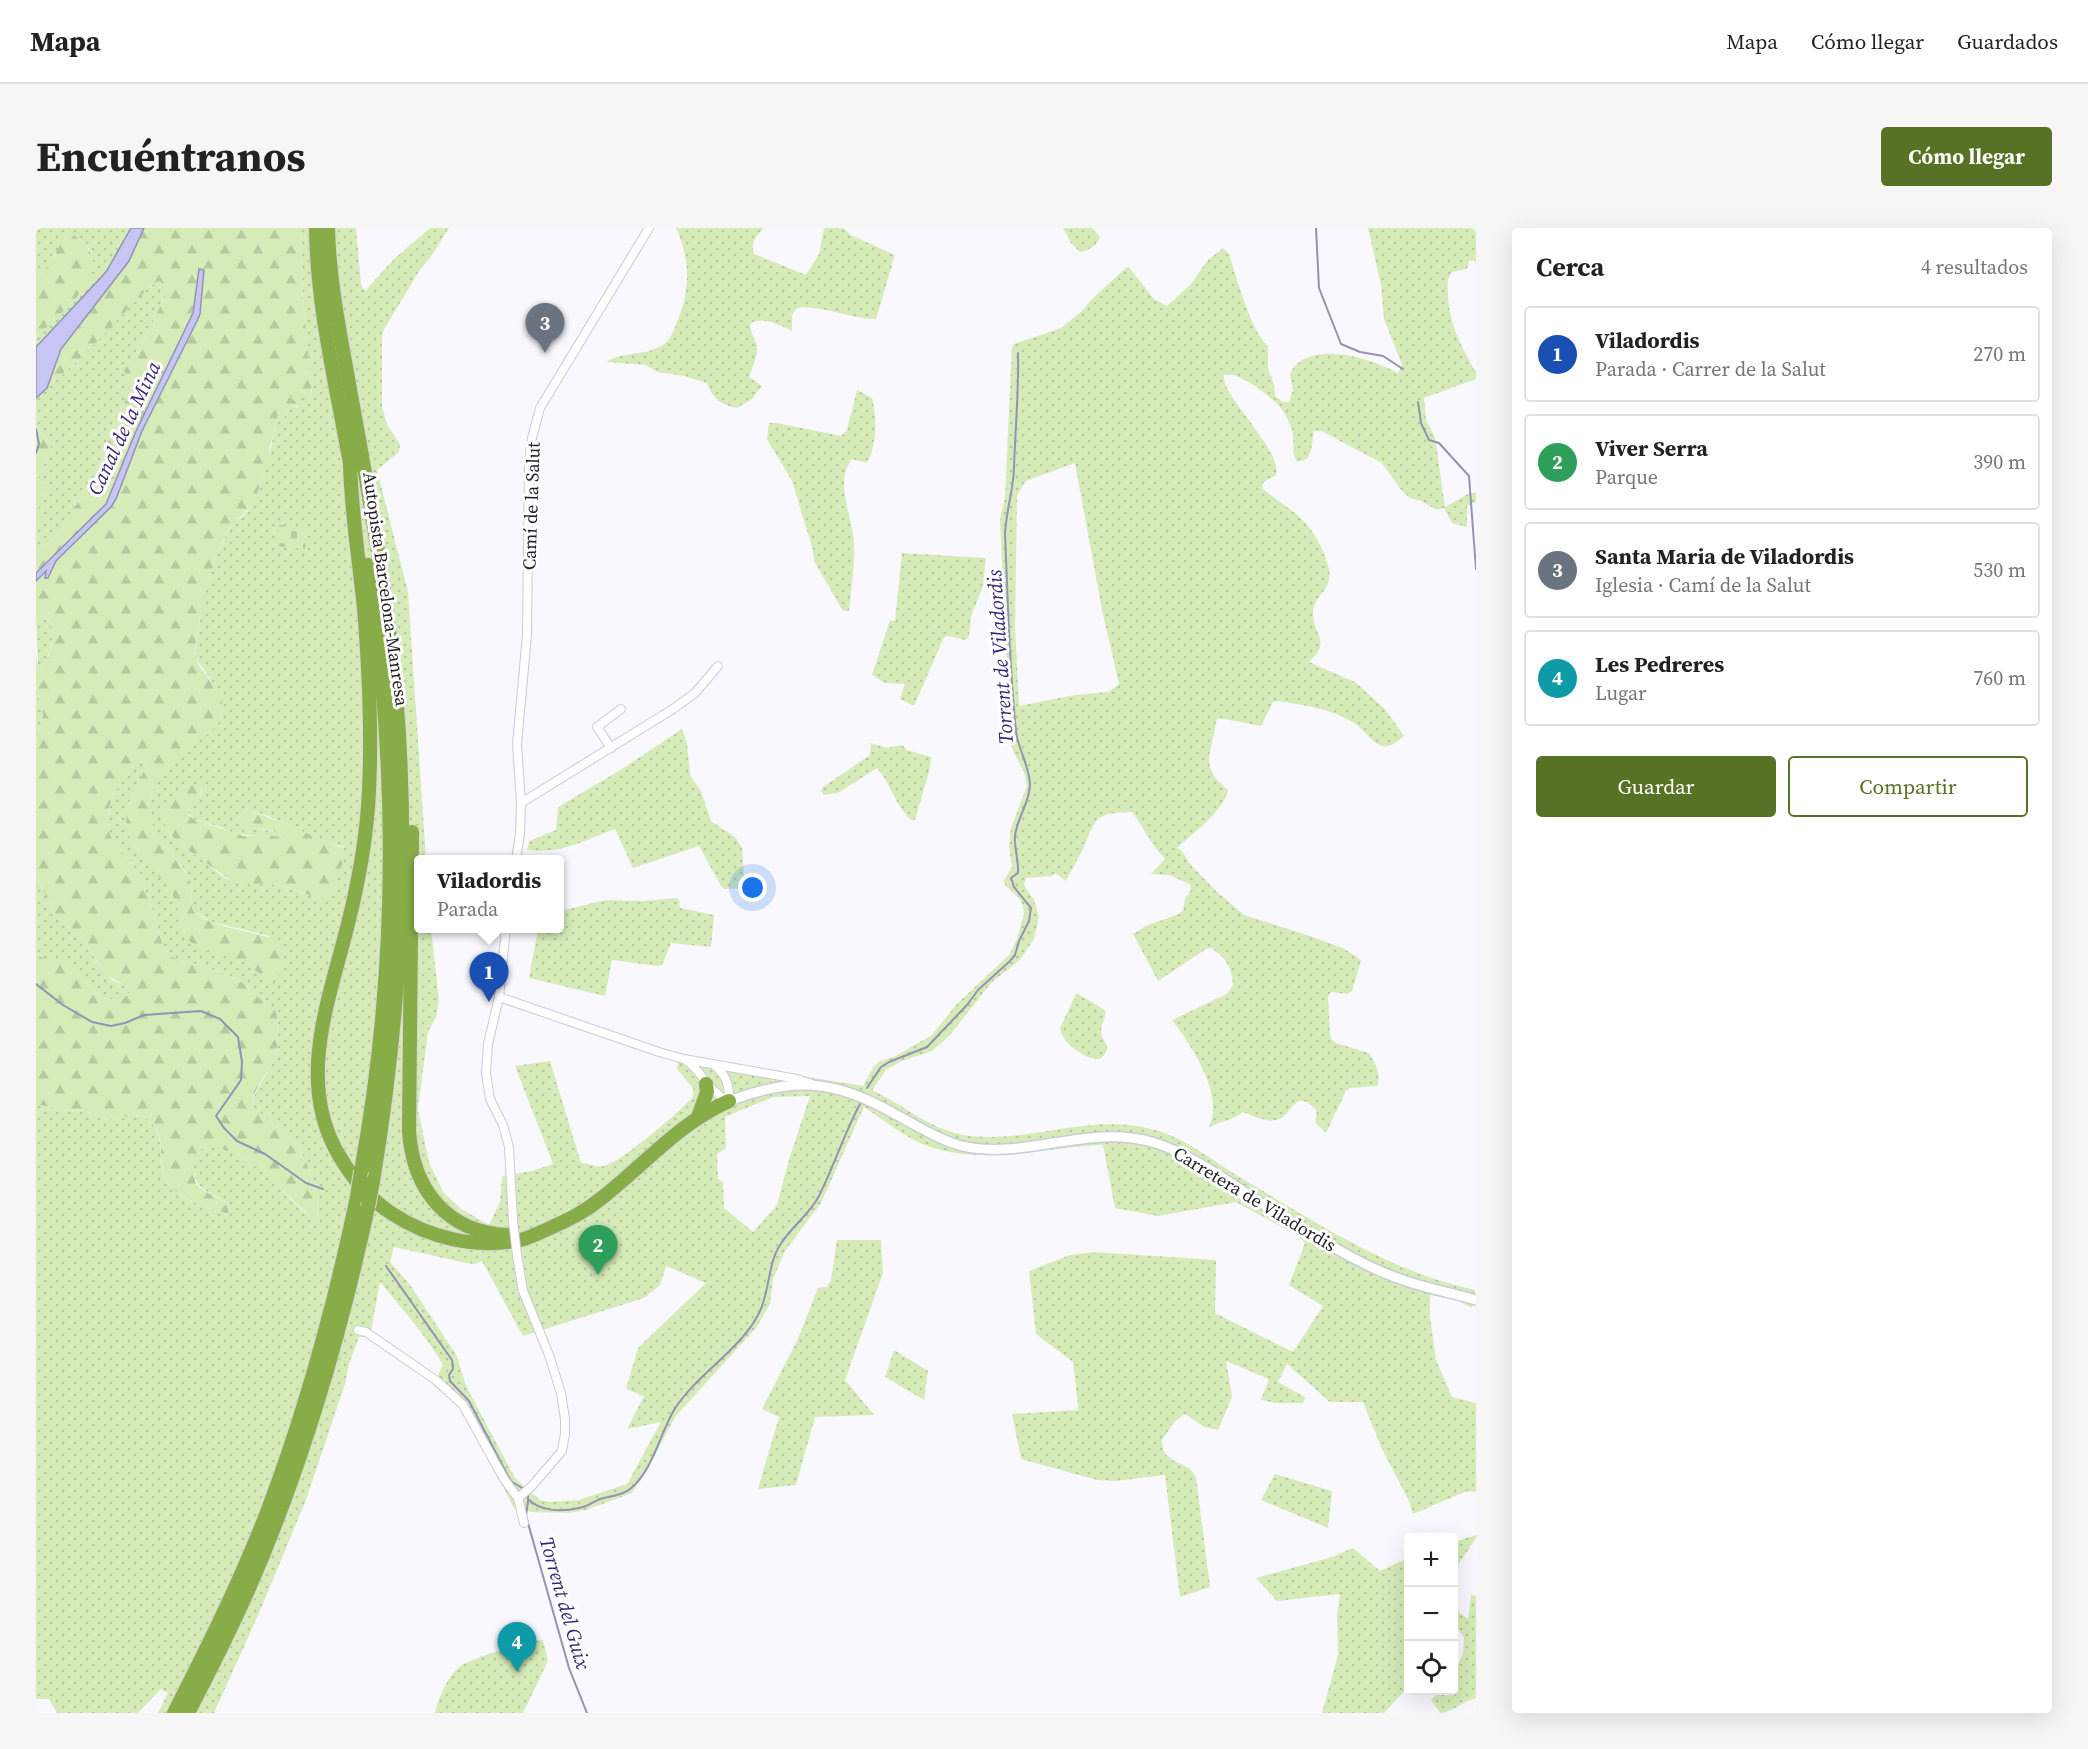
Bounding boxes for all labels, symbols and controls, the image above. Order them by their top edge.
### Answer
text: Mapa [30,22,101,60]
text: Mapa [1726,27,1778,56]
text: Cómo llegar [1811,27,1924,56]
text: Guardados [1957,27,2058,56]
text: Encuéntranos [36,127,306,185]
button: Cómo llegar [1881,127,2052,186]
text: Cerca [1536,249,1604,285]
text: 4 resultados [1921,253,2028,281]
pin: 3 [526,304,564,353]
text: Viladordis [1595,325,1700,355]
text: 1 [1552,340,1563,368]
text: 270 m [1973,340,2026,368]
text: Parada · Carrer de la Salut [1595,355,1826,383]
water label: Canal de la Mina [81,356,167,499]
text: Viver Serra [1595,433,1708,463]
street label: Camí de la Salut [516,441,546,571]
text: 2 [1552,448,1563,476]
text: 390 m [1973,448,2026,476]
text: Parque [1595,463,1658,491]
street label: Autopista Barcelona-Manresa [357,470,415,708]
text: Santa Maria de Viladordis [1595,541,1854,571]
text: 3 [1552,556,1563,584]
text: 530 m [1973,556,2026,584]
water label: Torrent de Viladordis [980,568,1020,745]
text: Iglesia · Camí de la Salut [1595,571,1811,599]
text: Les Pedreres [1595,649,1724,679]
text: 4 [1552,664,1563,692]
text: 760 m [1973,664,2026,692]
text: Lugar [1595,679,1646,707]
button: Guardar [1536,756,1776,817]
button: Compartir [1788,756,2028,817]
popup [414,855,564,933]
text: Viladordis [437,865,541,895]
your location [738,873,767,902]
text: Parada [437,895,498,923]
pin: 1 [470,952,508,1002]
street label: Carretera de Viladordis [1169,1140,1341,1258]
pin: 2 [578,1226,618,1275]
map controls [1404,1533,1458,1695]
button: + [1404,1533,1458,1587]
water label: Torrent del Guix [533,1534,597,1673]
button: − [1404,1587,1458,1641]
pin: 4 [498,1622,536,1672]
button: locate [1404,1641,1458,1695]

